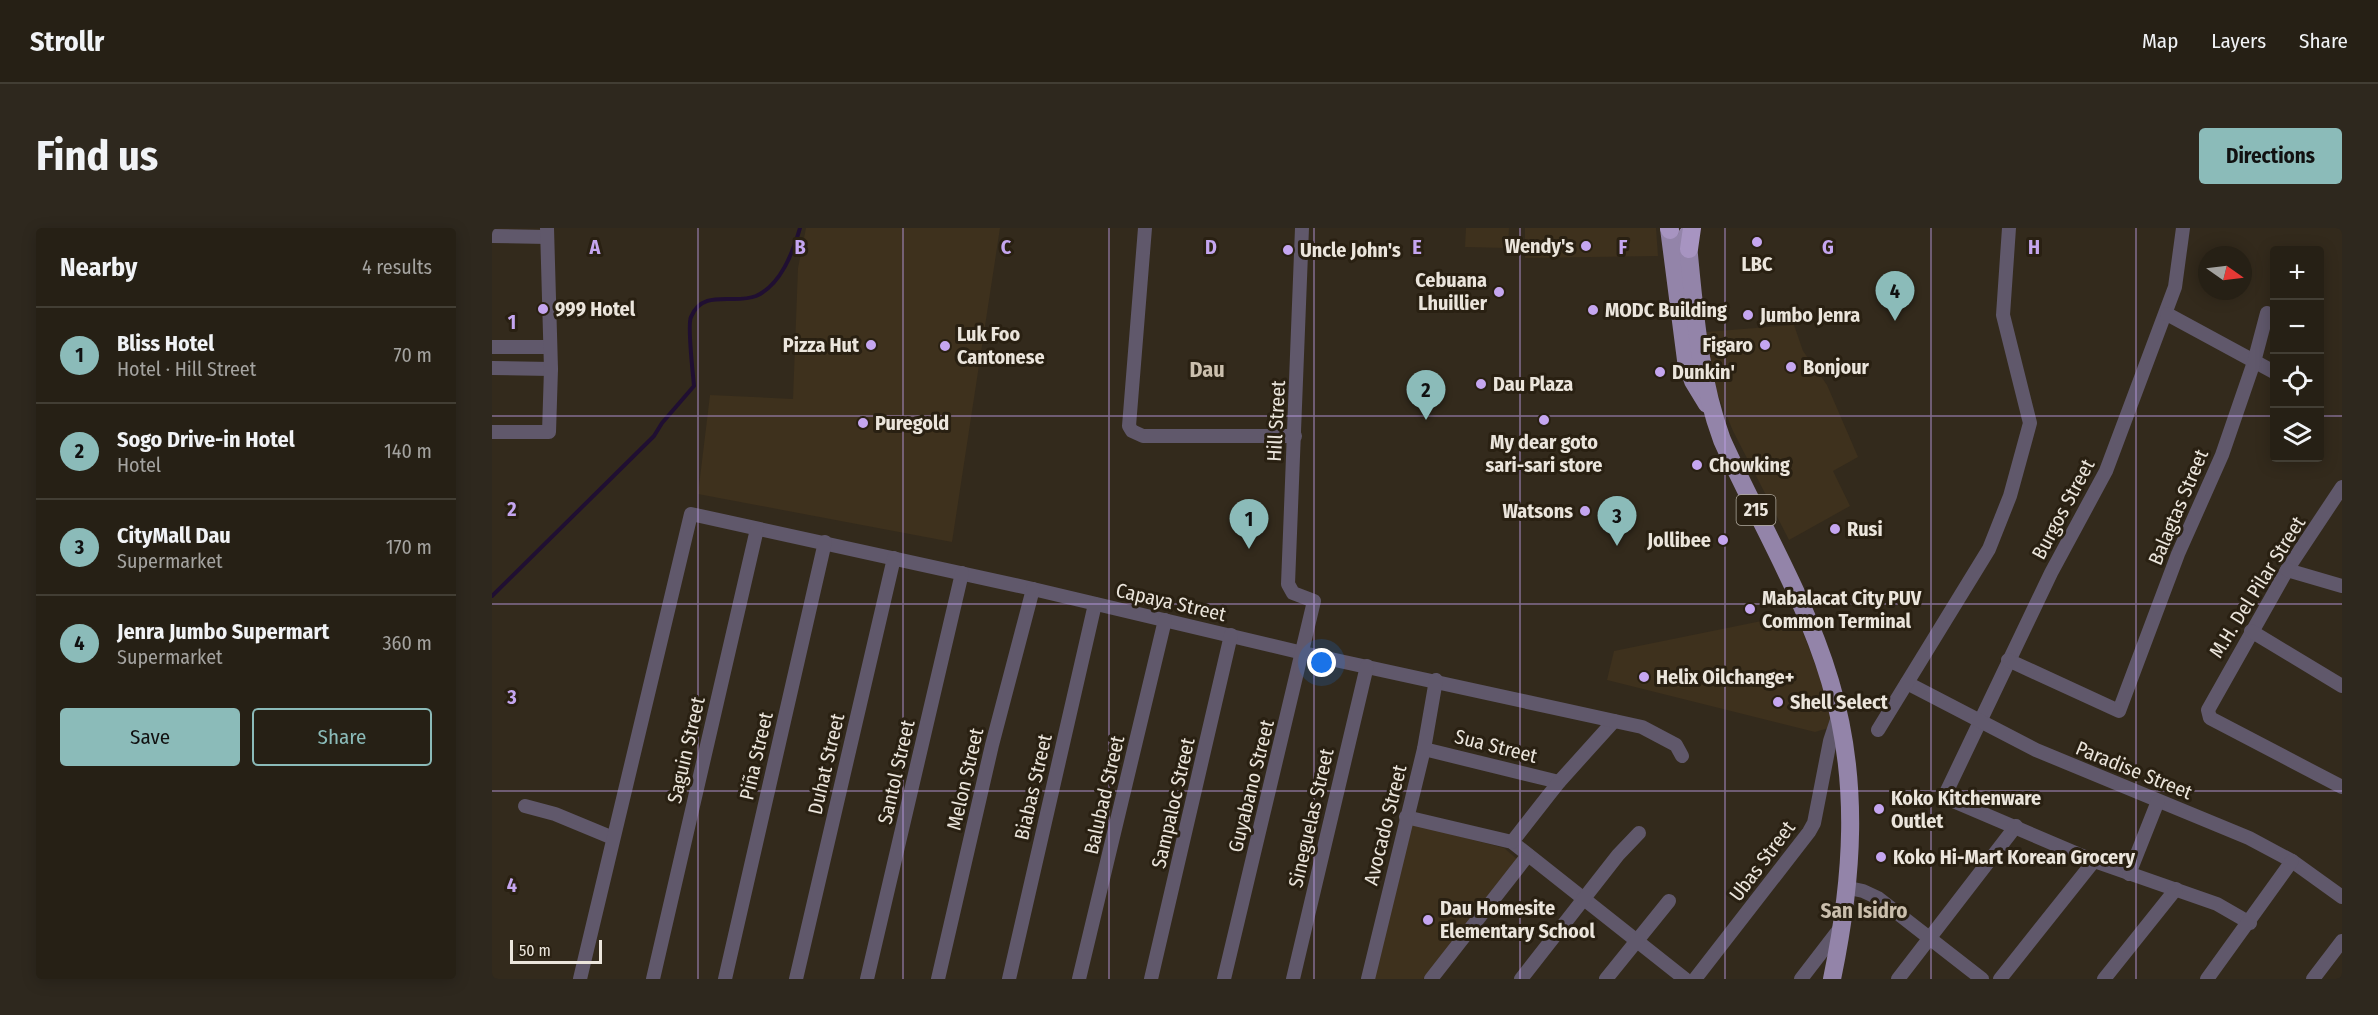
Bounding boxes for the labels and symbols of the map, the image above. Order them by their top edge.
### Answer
place label: Wendy's [1505,234,1574,258]
text: A [589,235,602,259]
text: B [794,235,806,259]
text: C [1001,235,1012,259]
text: D [1205,235,1217,259]
text: E [1412,235,1422,259]
text: F [1619,235,1628,259]
marker: LBC [1750,235,1764,249]
text: G [1822,235,1834,259]
text: H [2028,235,2040,259]
place label: Uncle John's [1300,238,1401,262]
marker: Wendy's [1579,239,1593,253]
marker: Uncle John's [1281,243,1295,257]
north arrow [2198,246,2252,300]
place label: LBC [1742,252,1773,276]
place label: Cebuana Lhuillier [1415,268,1488,315]
pin: 4 [1876,272,1914,321]
marker: Cebuana Lhuillier [1492,285,1506,299]
place label: 999 Hotel [555,297,636,321]
place label: MODC Building [1605,298,1727,322]
marker: 999 Hotel [536,302,550,316]
marker: MODC Building [1586,303,1600,317]
place label: Jumbo Jenra [1759,303,1860,327]
marker: Jumbo Jenra [1741,308,1755,322]
text: 1 [508,310,516,334]
place label: Luk Foo Cantonese [957,322,1045,369]
place label: Pizza Hut [783,333,860,357]
place label: Figaro [1703,333,1753,357]
marker: Pizza Hut [864,338,878,352]
marker: Figaro [1758,338,1772,352]
marker: Luk Foo Cantonese [938,339,952,353]
place label: Bonjour [1803,355,1870,379]
district label: Dau [1189,356,1225,383]
place label: Dunkin' [1672,360,1735,384]
marker: Bonjour [1784,360,1798,374]
marker: Dunkin' [1653,365,1667,379]
pin: 2 [1406,370,1446,420]
place label: Dau Plaza [1493,372,1573,396]
marker: Dau Plaza [1474,377,1488,391]
street label: Hill Street [1262,379,1290,462]
place label: Puregold [875,411,949,435]
marker: My dear goto sari-sari store [1537,413,1551,427]
marker: Puregold [856,416,870,430]
place label: My dear goto sari-sari store [1486,430,1602,477]
street label: Balagtas Street [2143,445,2213,568]
place label: Chowking [1709,453,1790,477]
street label: Burgos Street [2027,454,2100,563]
marker: Chowking [1690,458,1704,472]
road number: 215 [1736,495,1776,525]
pin: 3 [1598,496,1636,546]
text: 2 [506,497,517,521]
place label: Watsons [1503,499,1573,523]
pin: 1 [1230,500,1269,549]
marker: Watsons [1578,504,1592,518]
street label: M.H. Del Pilar Street [2204,511,2310,662]
place label: Rusi [1847,517,1883,541]
marker: Rusi [1828,522,1842,536]
place label: Jollibee [1646,528,1711,552]
marker: Jollibee [1716,533,1730,547]
street label: Capaya Street [1114,578,1229,626]
place label: Mabalacat City PUV Common Terminal [1762,586,1922,633]
marker: Mabalacat City PUV Common Terminal [1743,602,1757,616]
your location [1307,648,1336,677]
place label: Helix Oilchange+ [1656,665,1794,689]
marker: Helix Oilchange+ [1637,670,1651,684]
text: 3 [506,685,517,709]
place label: Shell Select [1790,690,1889,714]
street label: Saguin Street [662,694,710,806]
marker: Shell Select [1771,695,1785,709]
street label: Piña Street [734,709,778,802]
street label: Duhat Street [803,711,849,817]
street label: Santol Street [872,717,920,826]
street label: Guyabano Street [1223,717,1279,855]
street label: Sua Street [1452,724,1540,768]
street label: Melon Street [942,725,989,832]
street label: Biabas Street [1009,731,1057,842]
street label: Balubad Street [1079,733,1129,857]
street label: Sampaloc Street [1146,735,1200,871]
street label: Paradise Street [2072,736,2196,804]
street label: Sineguelas Street [1283,746,1339,890]
street label: Avocado Street [1358,762,1412,888]
place label: Koko Kitchenware Outlet [1891,786,2041,833]
marker: Koko Kitchenware Outlet [1872,802,1886,816]
street label: Ubas Street [1724,816,1800,906]
place label: Koko Hi-Mart Korean Grocery [1893,845,2136,869]
marker: Koko Hi-Mart Korean Grocery [1874,850,1888,864]
text: 4 [507,873,517,897]
place label: Dau Homesite Elementary School [1440,896,1595,943]
district label: San Isidro [1821,898,1907,924]
marker: Dau Homesite Elementary School [1421,913,1435,927]
scale bar [510,937,602,964]

